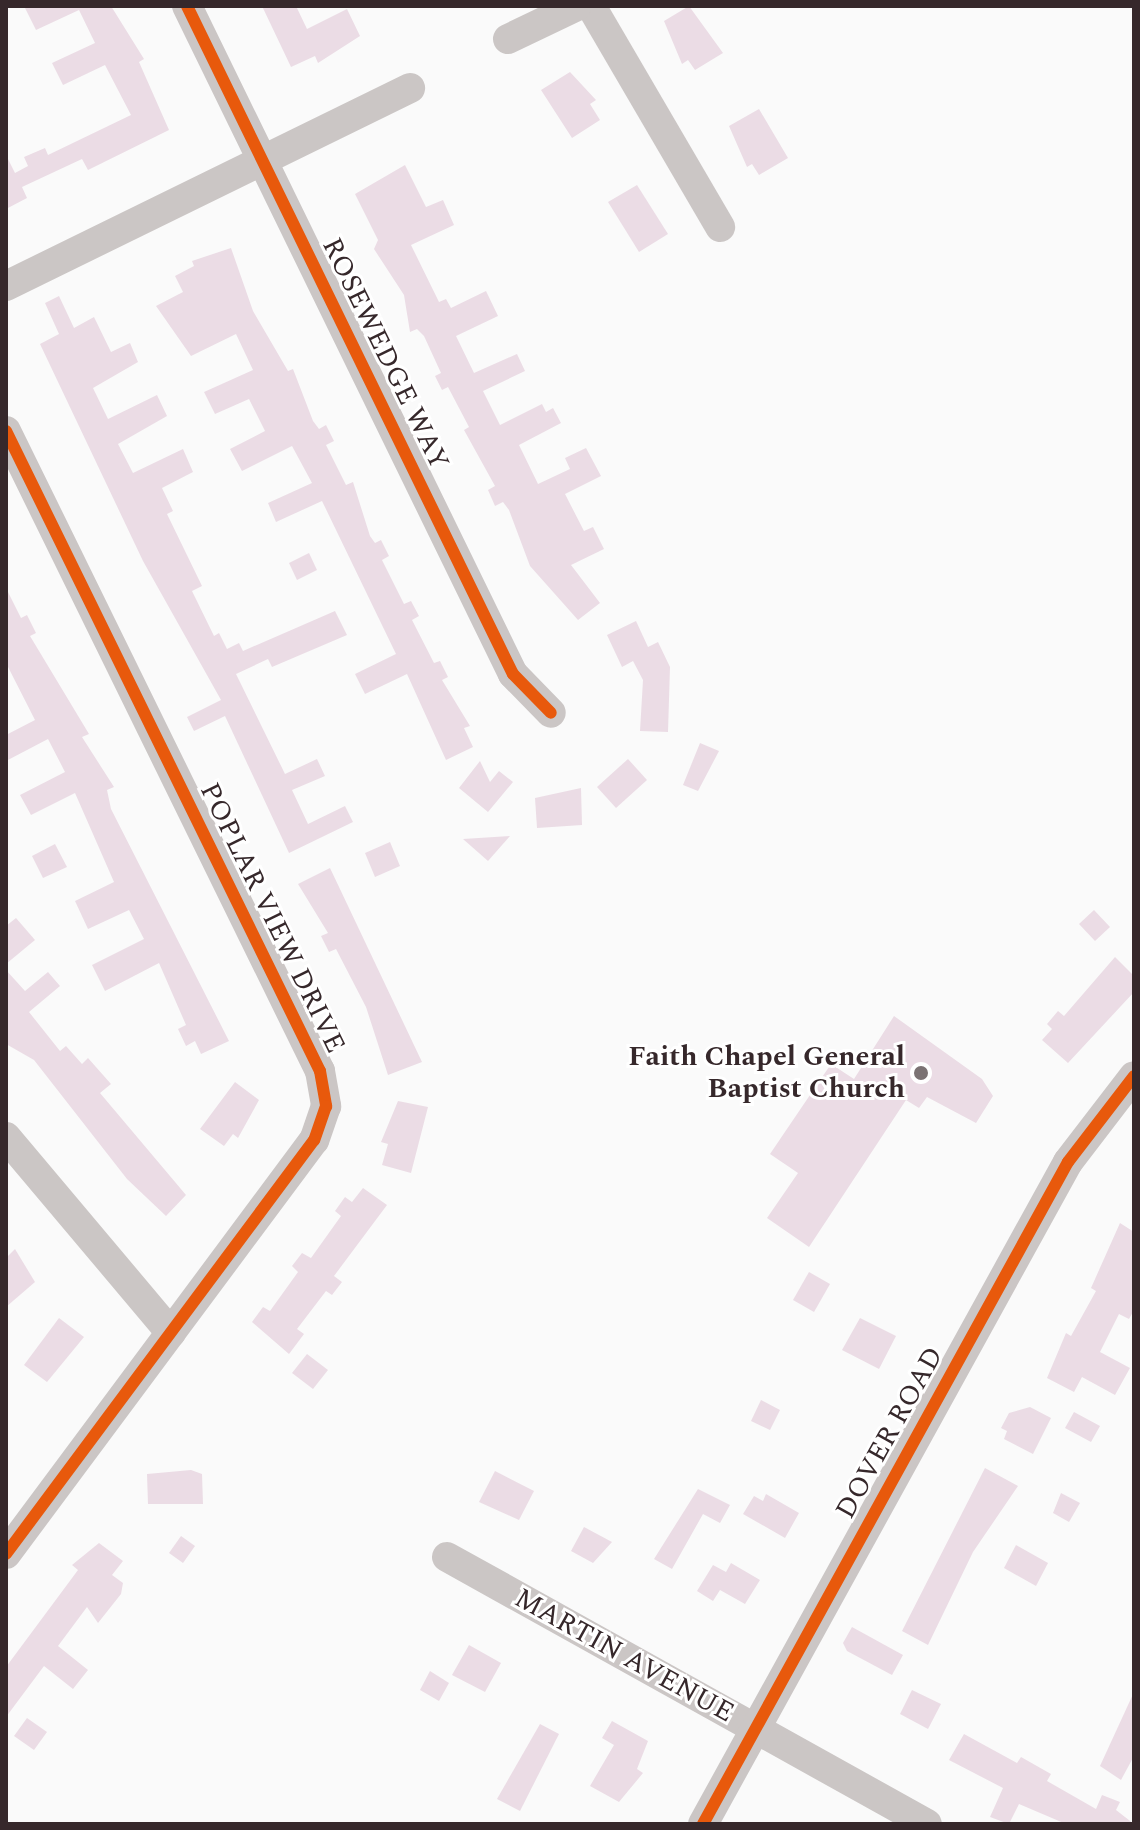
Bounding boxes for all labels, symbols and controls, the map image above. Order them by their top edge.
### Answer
street label: ROSEWEDGE WAY [314,233,456,475]
street label: POPLAR VIEW DRIVE [192,777,352,1059]
place label: Faith Chapel General Baptist Church [628,1040,905,1106]
marker: Faith Chapel General Baptist Church [912,1064,930,1082]
street label: DOVER ROAD [829,1341,951,1525]
street label: MARTIN AVENUE [508,1582,740,1730]

